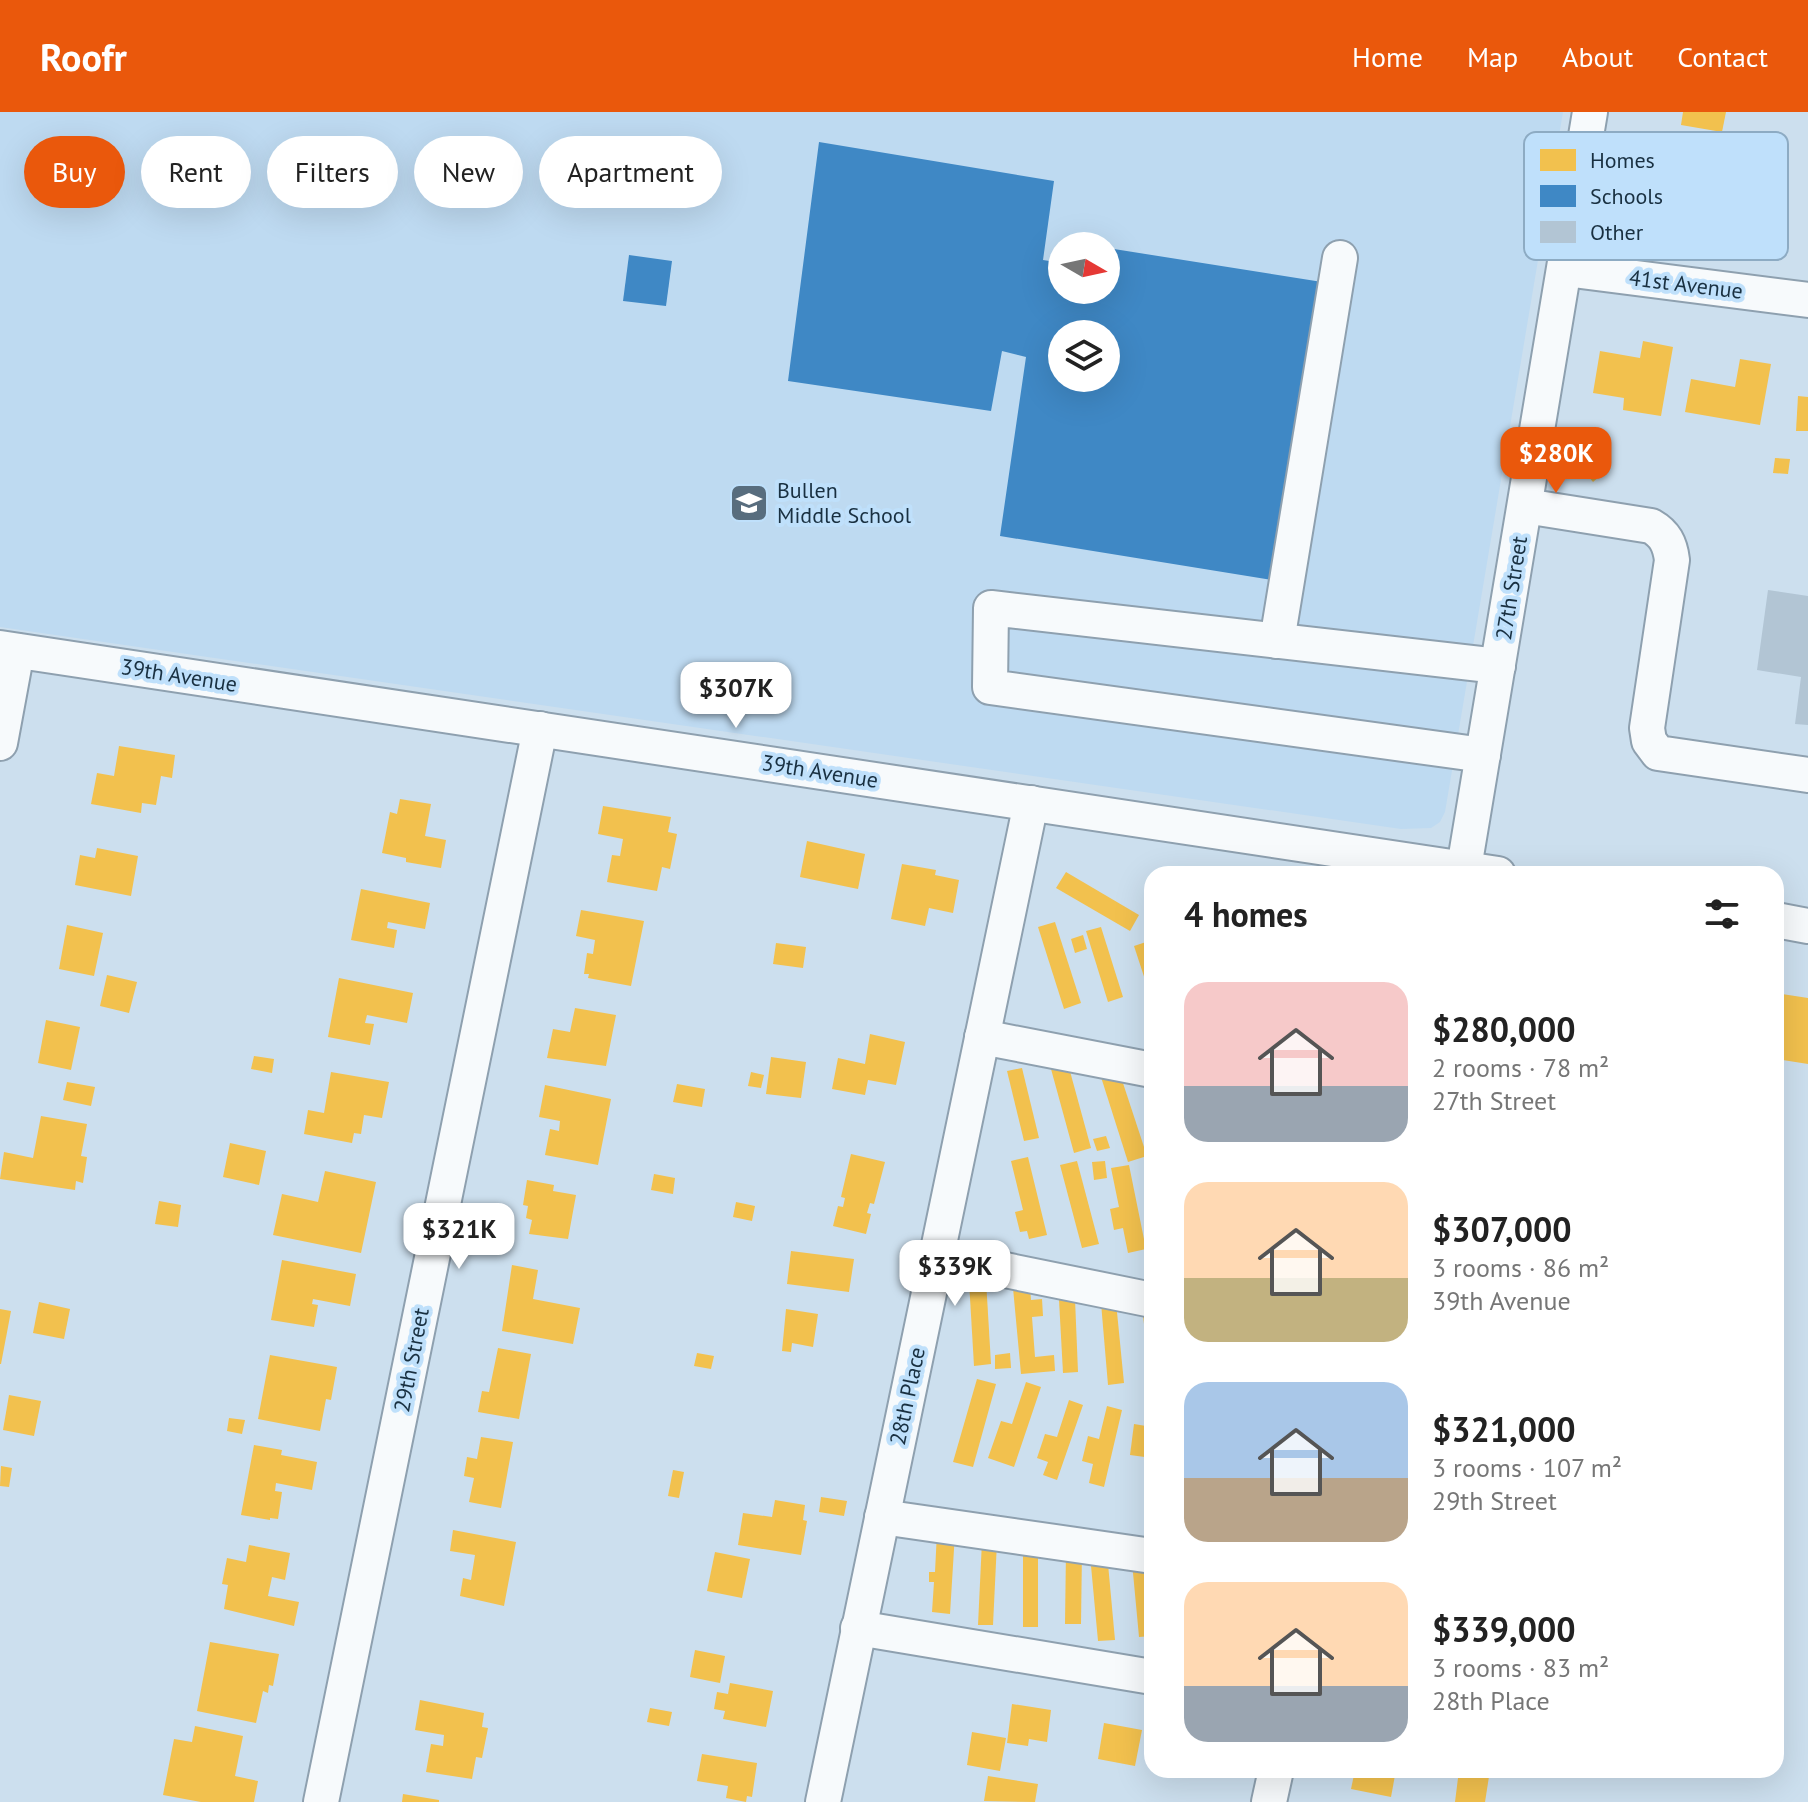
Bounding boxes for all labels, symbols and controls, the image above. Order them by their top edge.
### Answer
text: Roofr [40,32,127,81]
text: Home [1352,38,1423,75]
text: Map [1467,38,1518,75]
text: About [1562,38,1633,75]
text: Contact [1677,38,1768,75]
legend [1524,132,1788,260]
chip: Buy [24,136,125,208]
chip: Rent [141,136,251,208]
chip: Filters [267,136,398,208]
chip: New [414,136,523,208]
chip: Apartment [539,136,722,208]
text: Homes [1590,146,1655,174]
text: Schools [1590,182,1663,210]
text: Other [1590,218,1644,246]
north arrow [1048,232,1120,304]
map controls [1048,232,1120,392]
street label: 41st Avenue [1627,263,1745,305]
button: layers [1048,320,1120,392]
pin: $280K [1500,427,1612,495]
text: $280K [1518,436,1594,469]
place label: Bullen Middle School [777,476,912,529]
school or university icon: Bullen Middle School [728,482,770,524]
street label: 27th Street [1489,533,1533,642]
street label: 39th Avenue [119,652,239,698]
pin: $307K [680,662,792,730]
text: $307K [698,671,774,704]
street label: 39th Avenue [760,748,880,794]
text: 4 homes [1184,892,1308,936]
icon: filters [1700,892,1744,936]
text: $280,000 [1432,1007,1576,1051]
icon: home [1248,1014,1344,1110]
text: 2 rooms · 78 m² [1432,1051,1609,1084]
text: 27th Street [1432,1084,1556,1117]
pin: $321K [403,1203,515,1271]
text: $307,000 [1432,1207,1571,1251]
text: $321K [421,1212,497,1245]
icon: home [1248,1214,1344,1310]
pin: $339K [899,1240,1011,1308]
text: $339K [917,1249,993,1282]
text: 3 rooms · 86 m² [1432,1251,1609,1284]
text: 39th Avenue [1432,1284,1571,1317]
street label: 29th Street [387,1305,435,1414]
street label: 28th Place [883,1344,931,1448]
text: $321,000 [1432,1407,1576,1451]
icon: home [1248,1414,1344,1510]
text: 3 rooms · 107 m² [1432,1451,1622,1484]
text: 29th Street [1432,1484,1557,1517]
text: $339,000 [1432,1607,1576,1651]
icon: home [1248,1614,1344,1710]
text: 3 rooms · 83 m² [1432,1651,1609,1684]
text: 28th Place [1432,1684,1550,1717]

